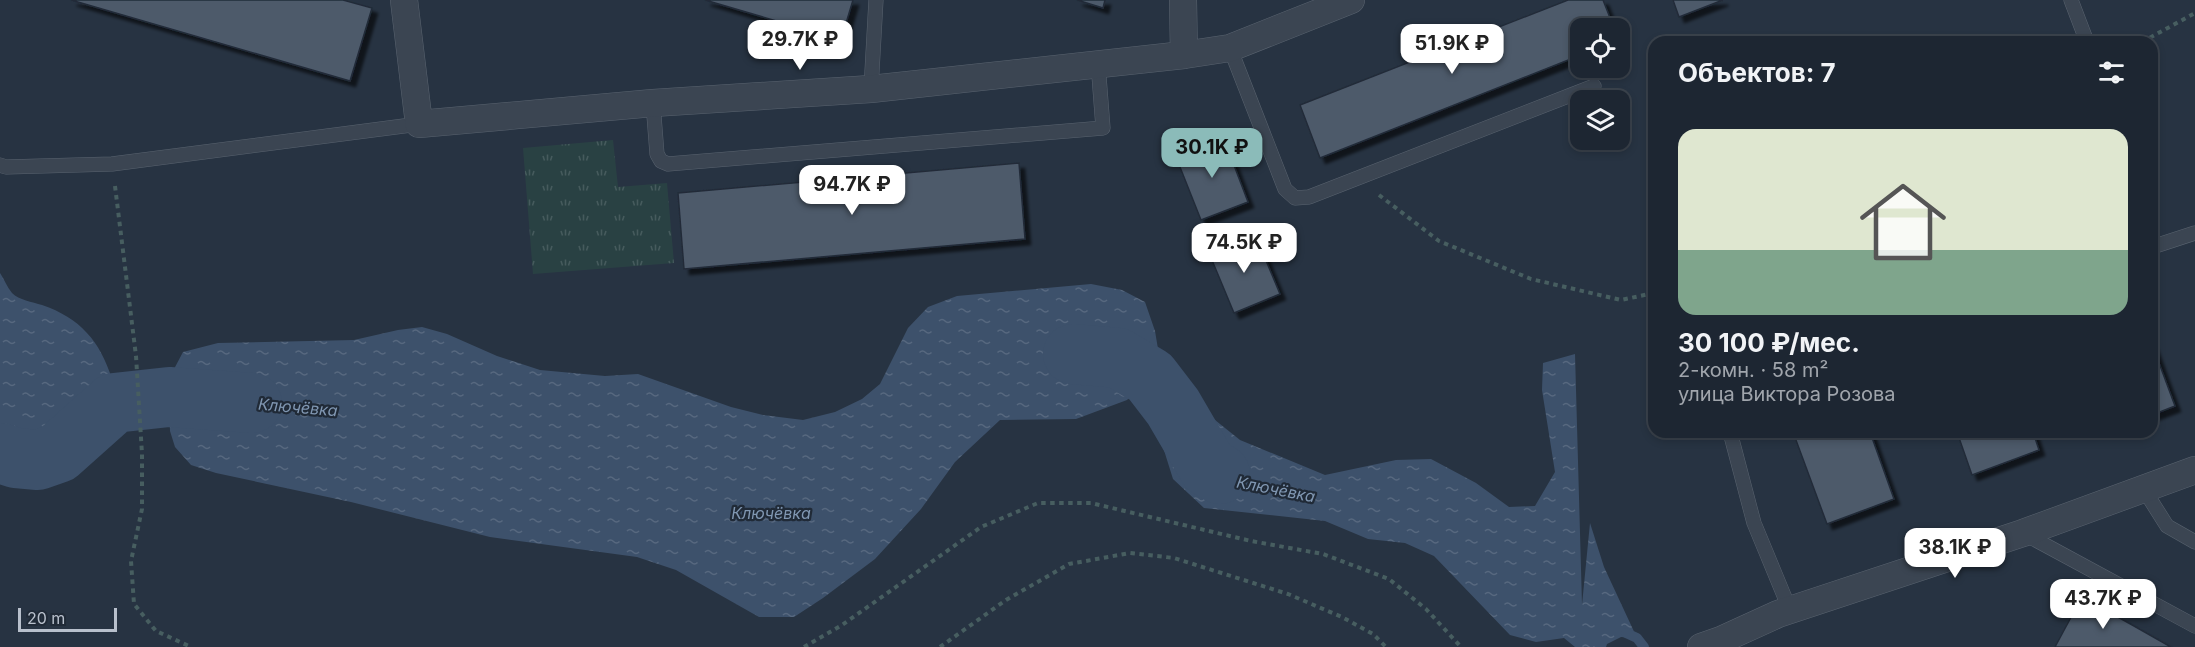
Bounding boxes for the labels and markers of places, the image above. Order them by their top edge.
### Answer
pin: 29.7K ₽ [745,20,855,71]
pin: 51.9K ₽ [1397,24,1507,75]
pin: 30.1K ₽ [1157,128,1267,179]
pin: 94.7K ₽ [797,165,907,216]
pin: 74.5K ₽ [1189,223,1299,274]
pin: 38.1K ₽ [1900,528,2010,579]
pin: 43.7K ₽ [2048,579,2158,630]

